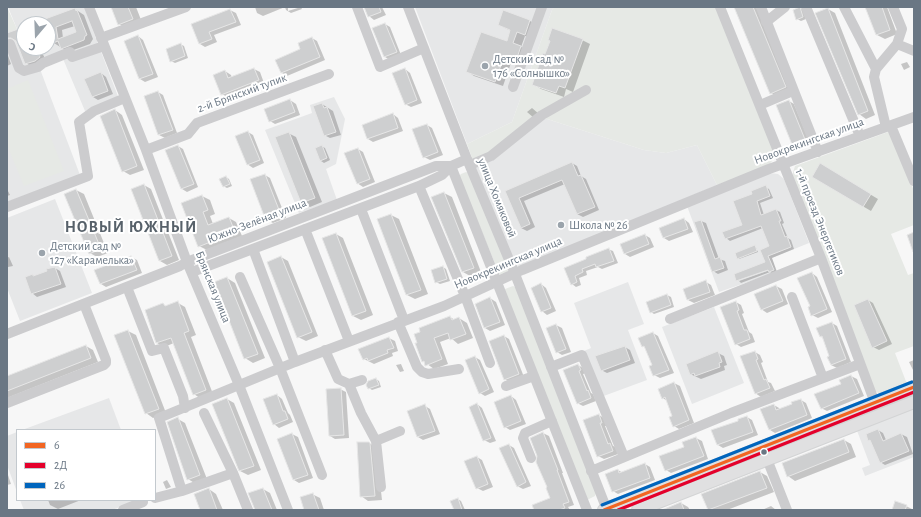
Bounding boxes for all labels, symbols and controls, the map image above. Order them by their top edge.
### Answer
north arrow [16,16,56,56]
text: С [28,41,37,53]
place label: Детский сад № 176 «Солнышко» [493,52,570,80]
marker: Детский сад № 176 «Солнышко» [480,61,490,71]
street label: 2-й Брянский тупик [195,70,289,116]
street label: Новокрекингская улица [752,114,866,168]
street label: улица Хомяковой [475,156,519,240]
street label: 1-й проезд Энергетиков [792,166,848,278]
street label: Южно-Зелёная улица [205,195,309,247]
district label: НОВЫЙ ЮЖНЫЙ [65,217,197,237]
place label: Школа № 26 [569,218,628,232]
marker: Школа № 26 [556,220,566,230]
street label: Новокрекингская улица [452,234,564,292]
place label: Детский сад № 127 «Карамелька» [50,239,134,267]
marker: Детский сад № 127 «Карамелька» [37,248,47,258]
street label: Брянская улица [192,249,234,325]
legend [16,429,156,501]
text: 6 [54,439,60,451]
unlabelled marker [759,447,769,457]
text: 2Д [54,459,67,471]
text: 26 [54,479,65,491]

